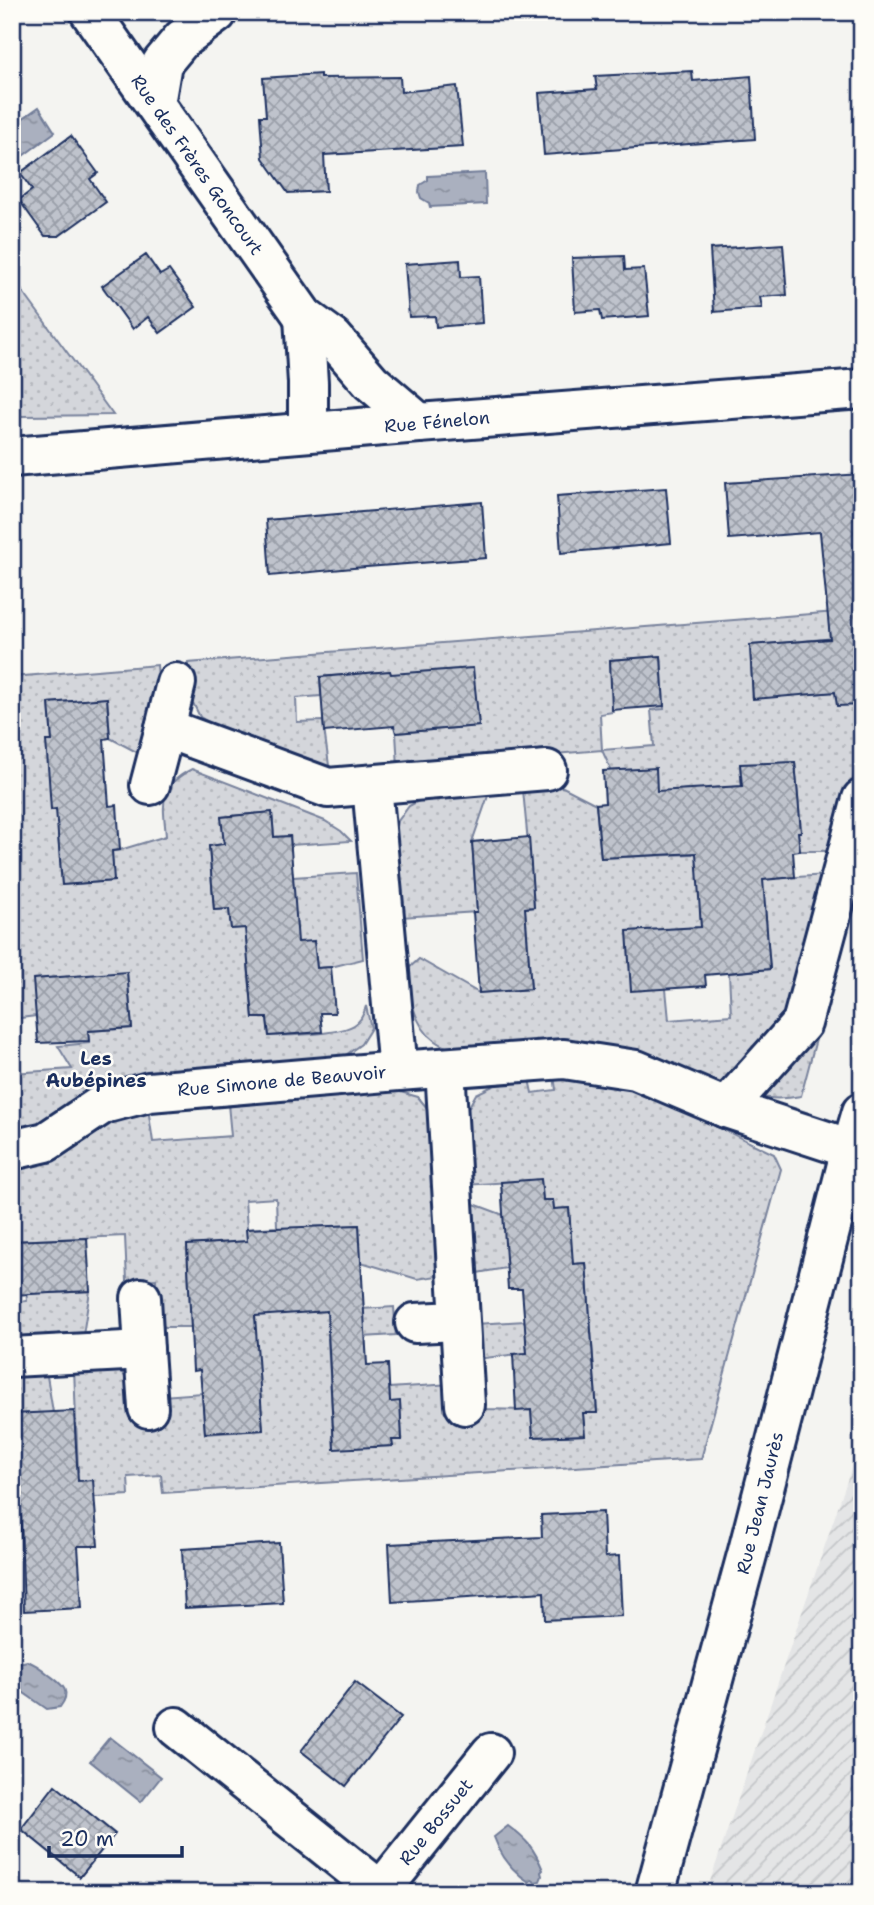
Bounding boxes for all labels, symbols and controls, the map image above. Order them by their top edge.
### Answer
street label: Rue des Frères Goncourt [125,70,269,260]
street label: Rue Fénelon [383,405,491,439]
district label: Les Aubépines [46,1046,146,1093]
street label: Rue Simone de Beauvoir [176,1060,388,1102]
street label: Rue Jean Jaurès [731,1429,789,1577]
street label: Rue Bossuet [394,1774,478,1870]
scale bar [49,1814,182,1858]
text: 20 m [60,1825,114,1853]

